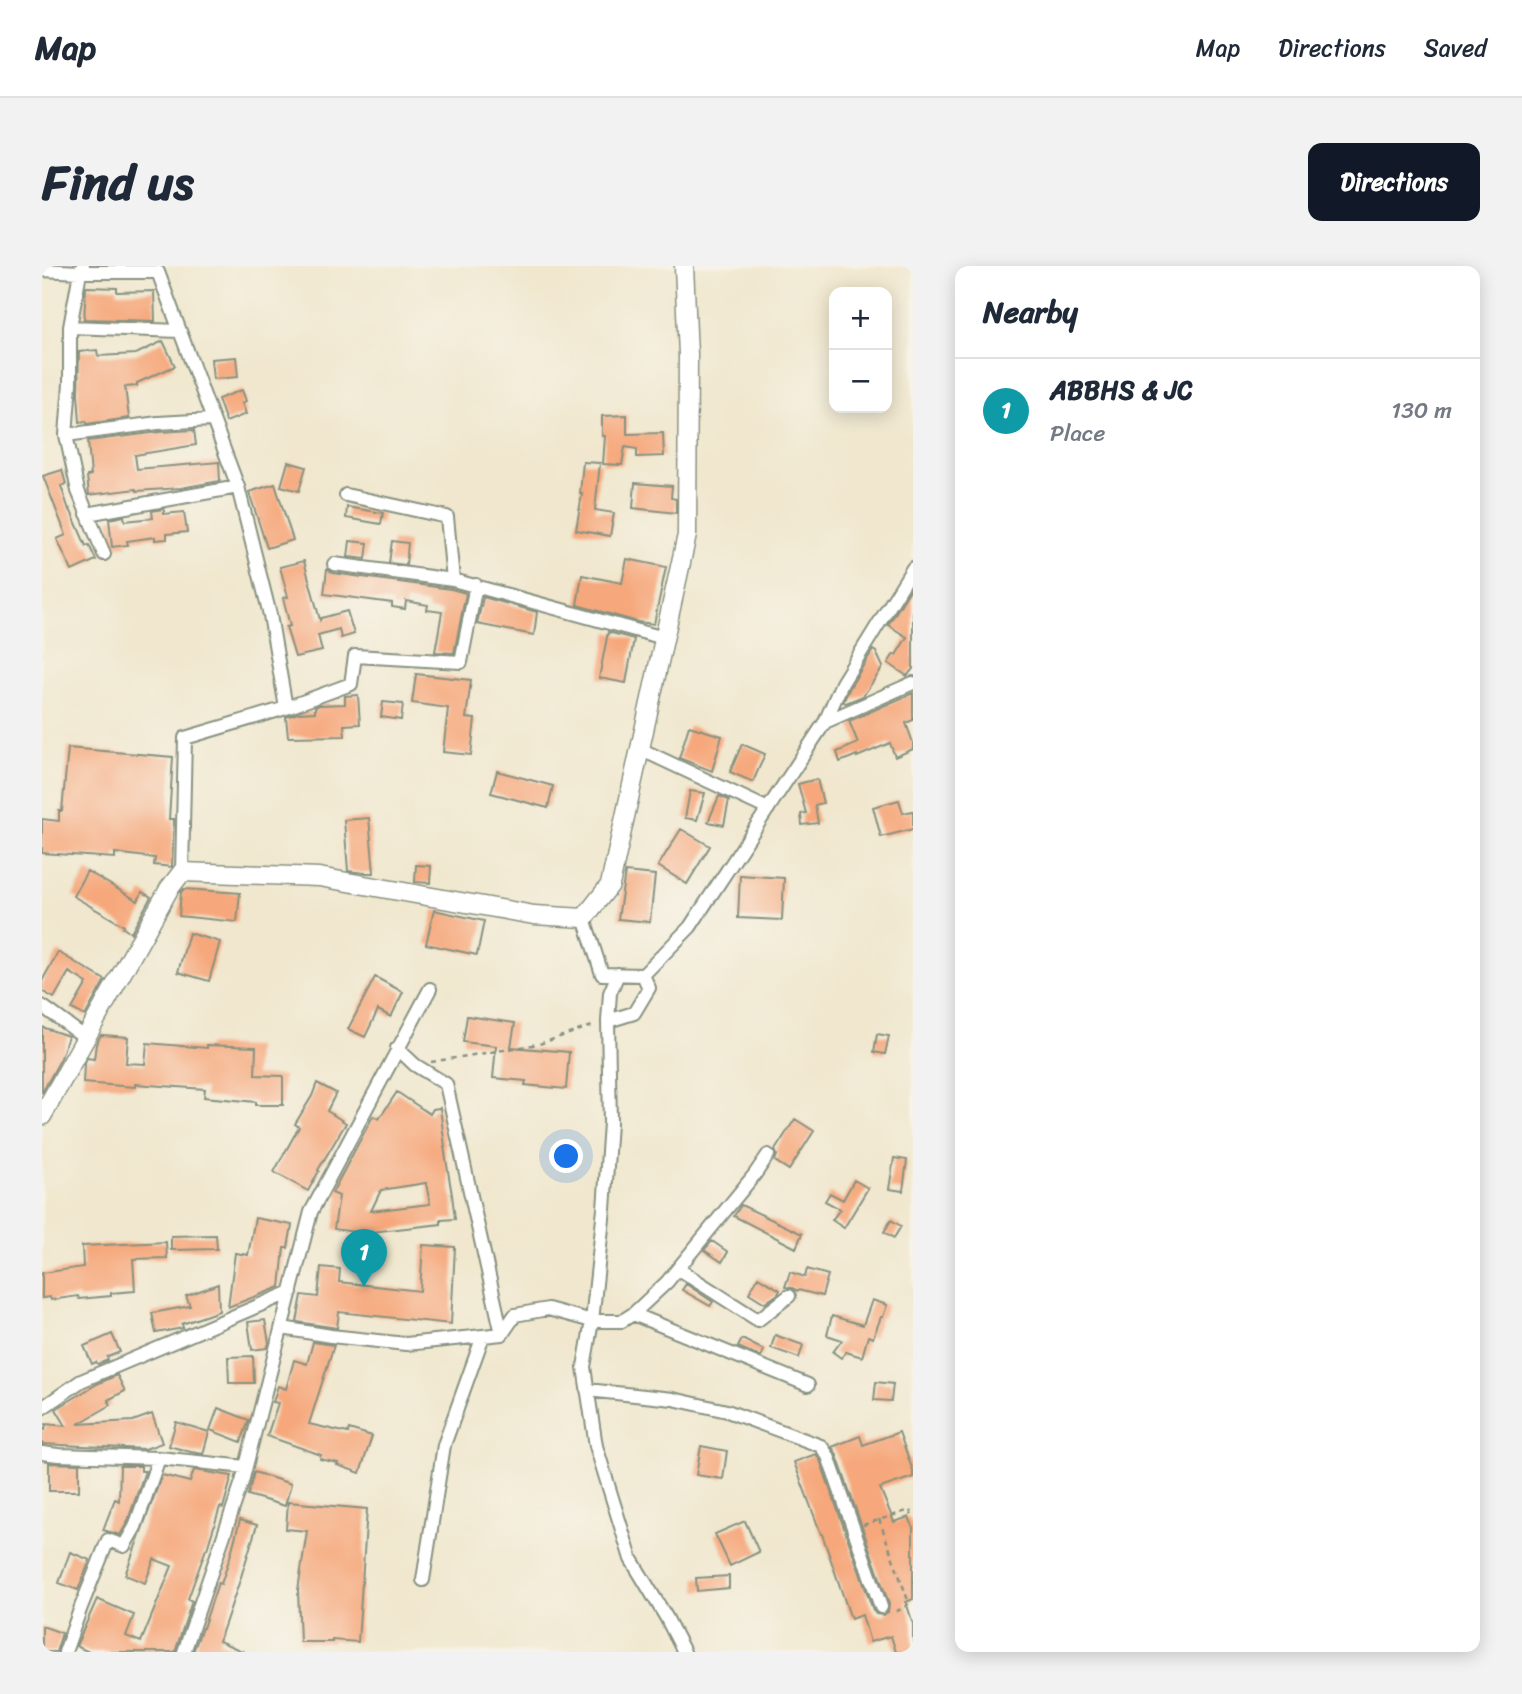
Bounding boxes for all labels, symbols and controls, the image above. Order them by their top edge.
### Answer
text: Map [35,19,96,77]
text: Map [1196,27,1240,69]
text: Directions [1278,27,1386,69]
text: Saved [1424,27,1487,69]
text: Find us [42,139,194,226]
button: Directions [1308,143,1480,221]
text: Nearby [983,285,1078,339]
map controls [829,287,892,413]
button: + [829,287,892,350]
button: − [829,350,892,413]
text: ABBHS & JC [1050,367,1193,413]
text: 1 [1001,390,1011,431]
text: 130 m [1391,390,1452,431]
text: Place [1050,413,1105,454]
your location [549,1139,583,1173]
pin: 1 [341,1229,387,1287]

